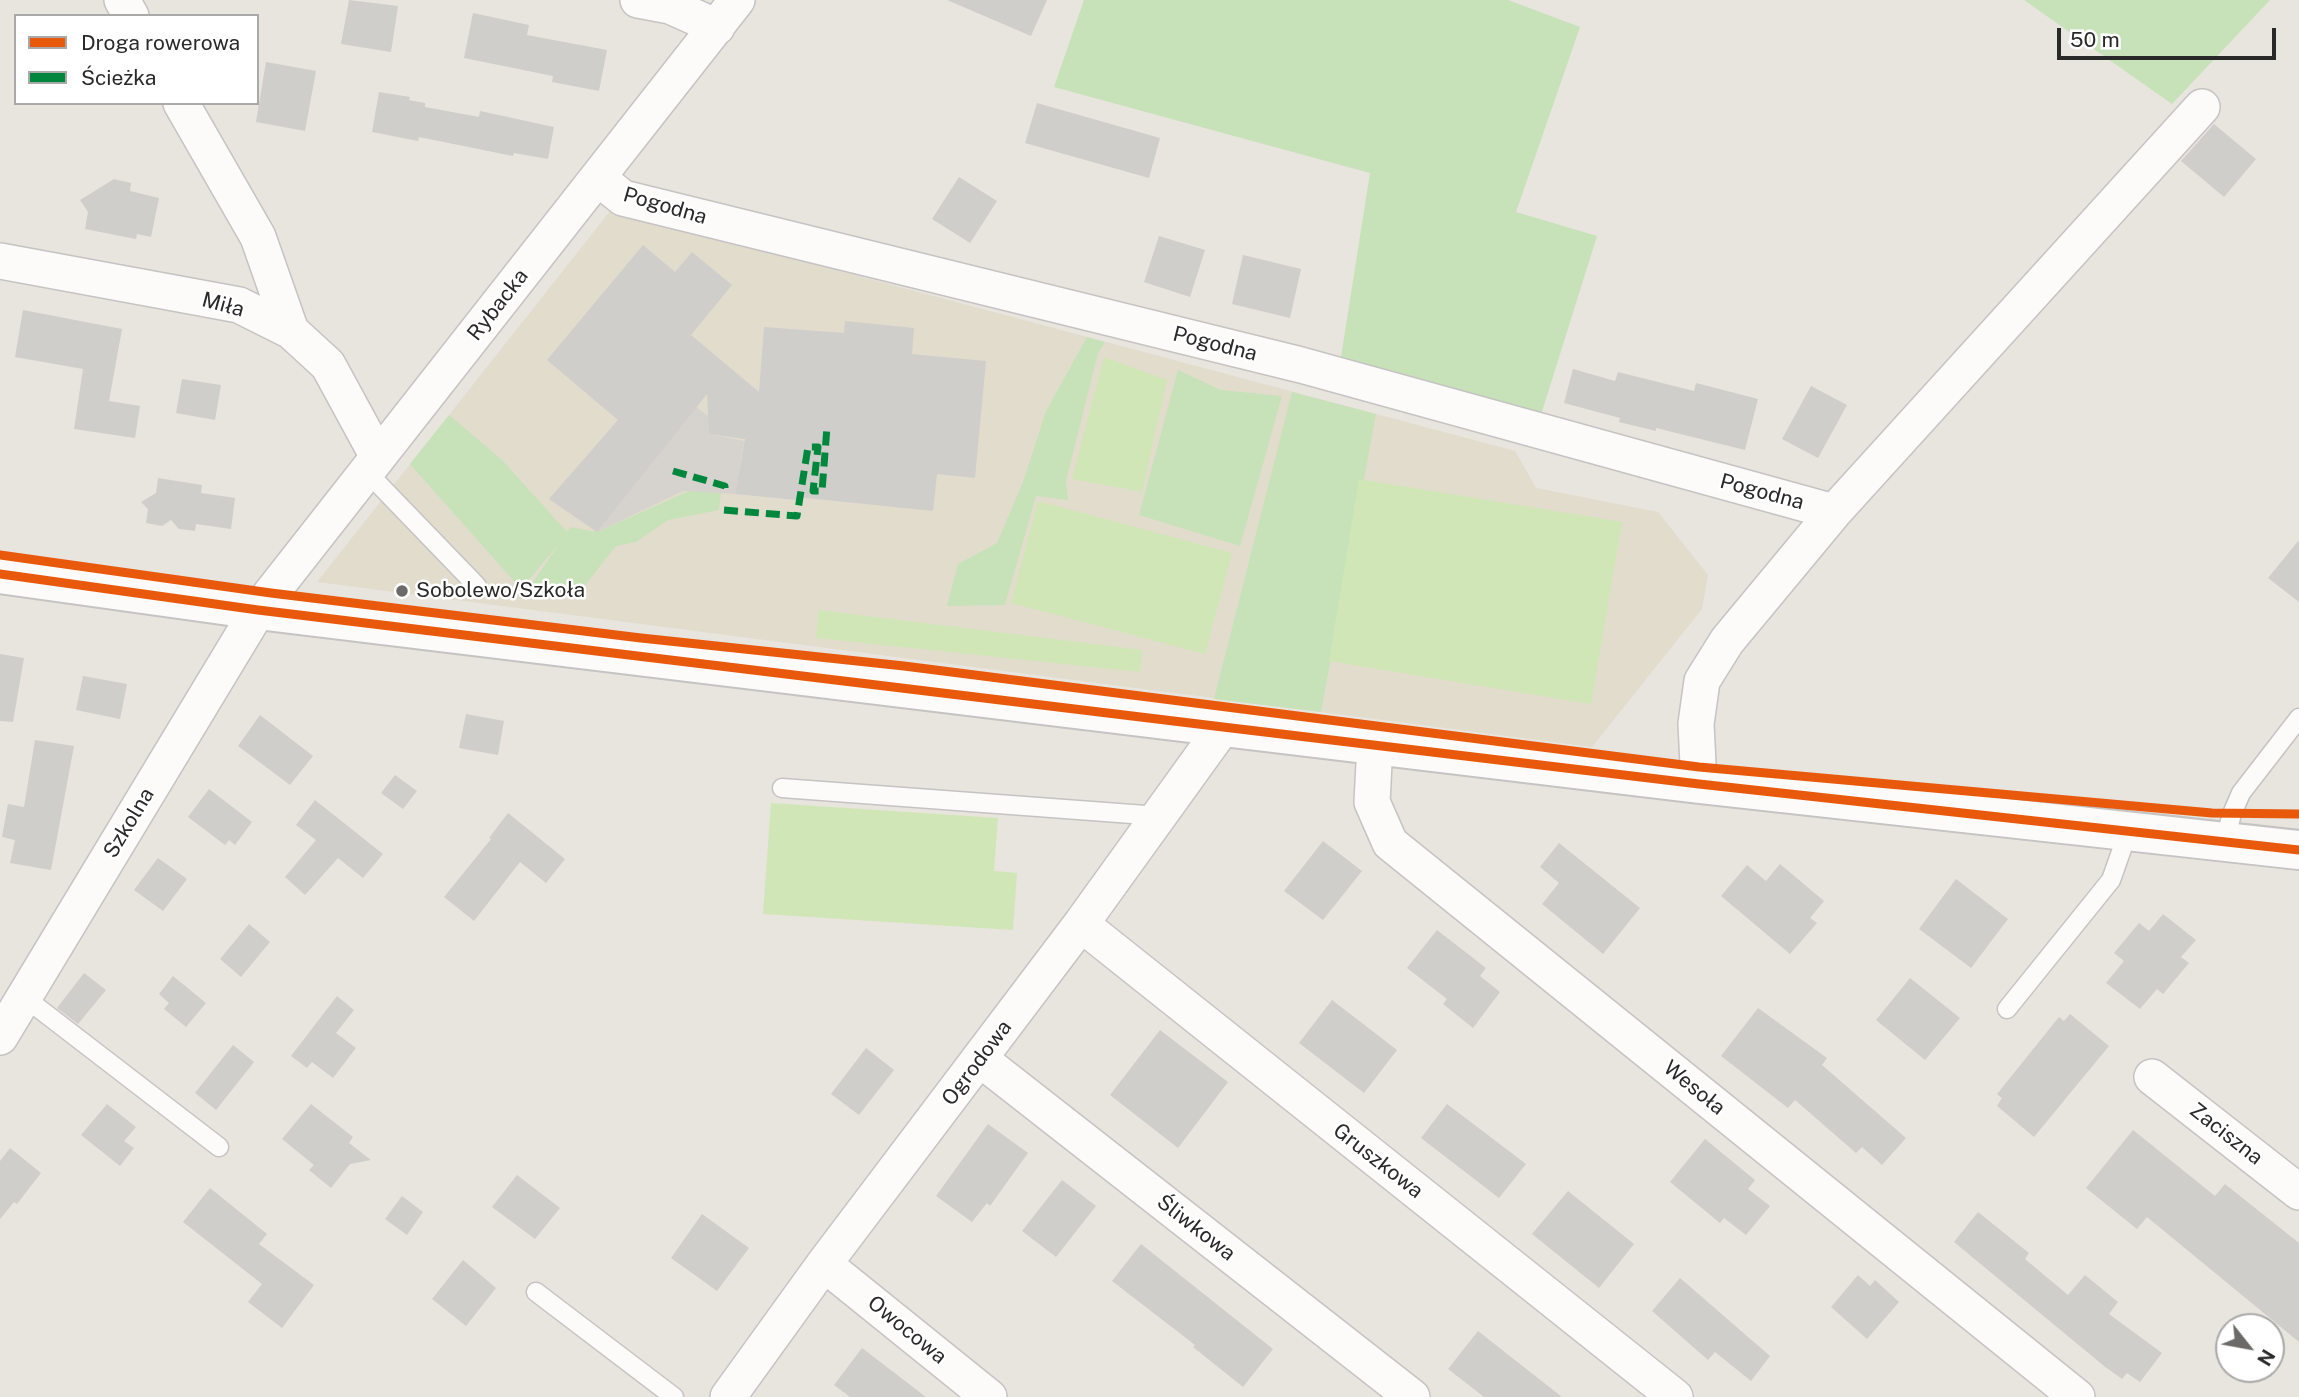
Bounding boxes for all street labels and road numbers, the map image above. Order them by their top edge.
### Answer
street label: Pogodna [620,182,710,230]
street label: Rybacka [462,264,534,346]
street label: Miła [199,287,247,323]
street label: Pogodna [1170,321,1260,367]
street label: Pogodna [1717,469,1807,515]
street label: Szkolna [98,783,160,863]
street label: Ogrodowa [937,1015,1017,1111]
street label: Wesoła [1658,1056,1730,1120]
street label: Zaciszna [2184,1098,2268,1170]
street label: Gruszkowa [1328,1118,1428,1204]
street label: Śliwkowa [1152,1190,1240,1266]
street label: Owocowa [862,1291,952,1369]

